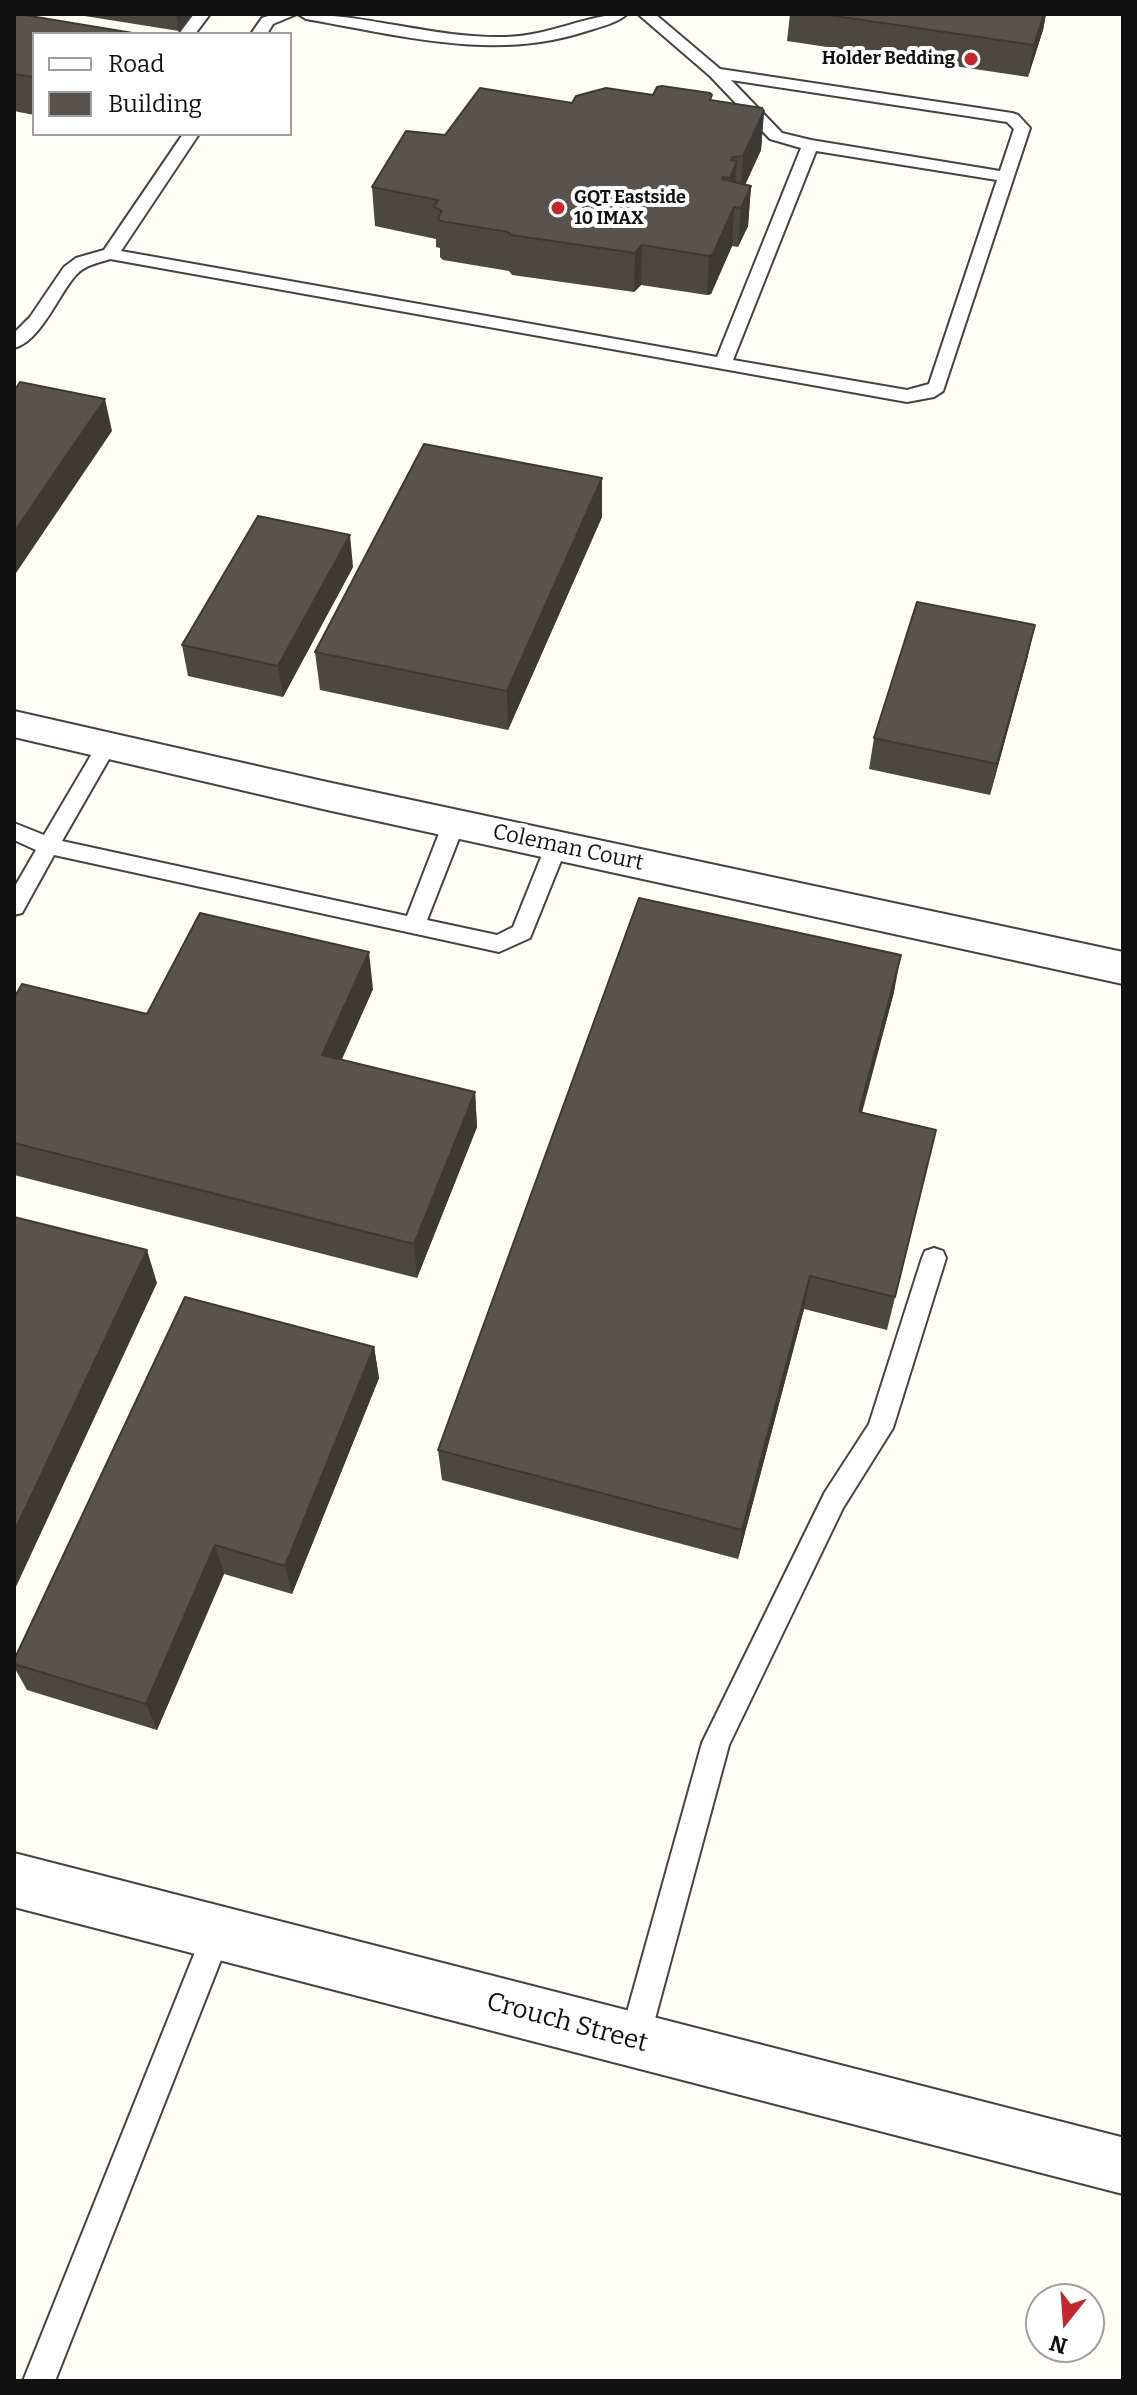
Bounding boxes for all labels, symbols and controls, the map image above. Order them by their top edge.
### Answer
legend [32,32,292,136]
place label: Holder Bedding [822,48,955,70]
text: Road [108,50,164,78]
marker: Holder Bedding [962,50,980,68]
text: Building [108,90,202,118]
place label: GQT Eastside 10 IMAX [574,187,686,230]
marker: GQT Eastside 10 IMAX [549,199,567,217]
street label: Coleman Court [490,819,646,877]
street label: Crouch Street [483,1986,651,2060]
north arrow [1025,2283,1105,2363]
text: N [1046,2329,1070,2360]

